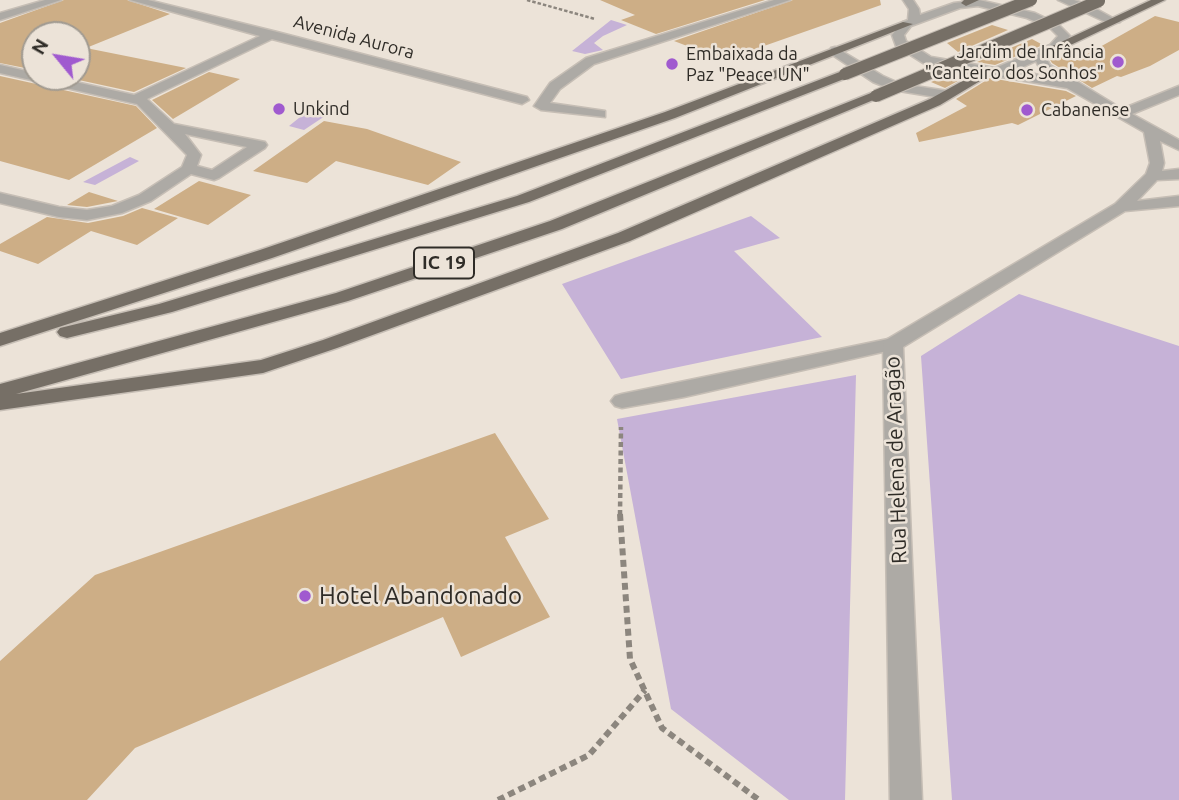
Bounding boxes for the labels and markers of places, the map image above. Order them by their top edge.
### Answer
place label: Jardim de Infância "Canteiro dos Sonhos" [925,41,1104,84]
place label: Embaixada da Paz "Peace UN" [686,43,810,86]
marker: Jardim de Infância "Canteiro dos Sonhos" [1110,54,1126,70]
marker: Embaixada da Paz "Peace UN" [664,56,680,72]
place label: Unkind [293,98,350,120]
place label: Cabanense [1041,99,1129,121]
marker: Unkind [271,101,287,117]
marker: Cabanense [1019,102,1035,118]
place label: Hotel Abandonado [319,582,522,610]
marker: Hotel Abandonado [297,588,313,604]

